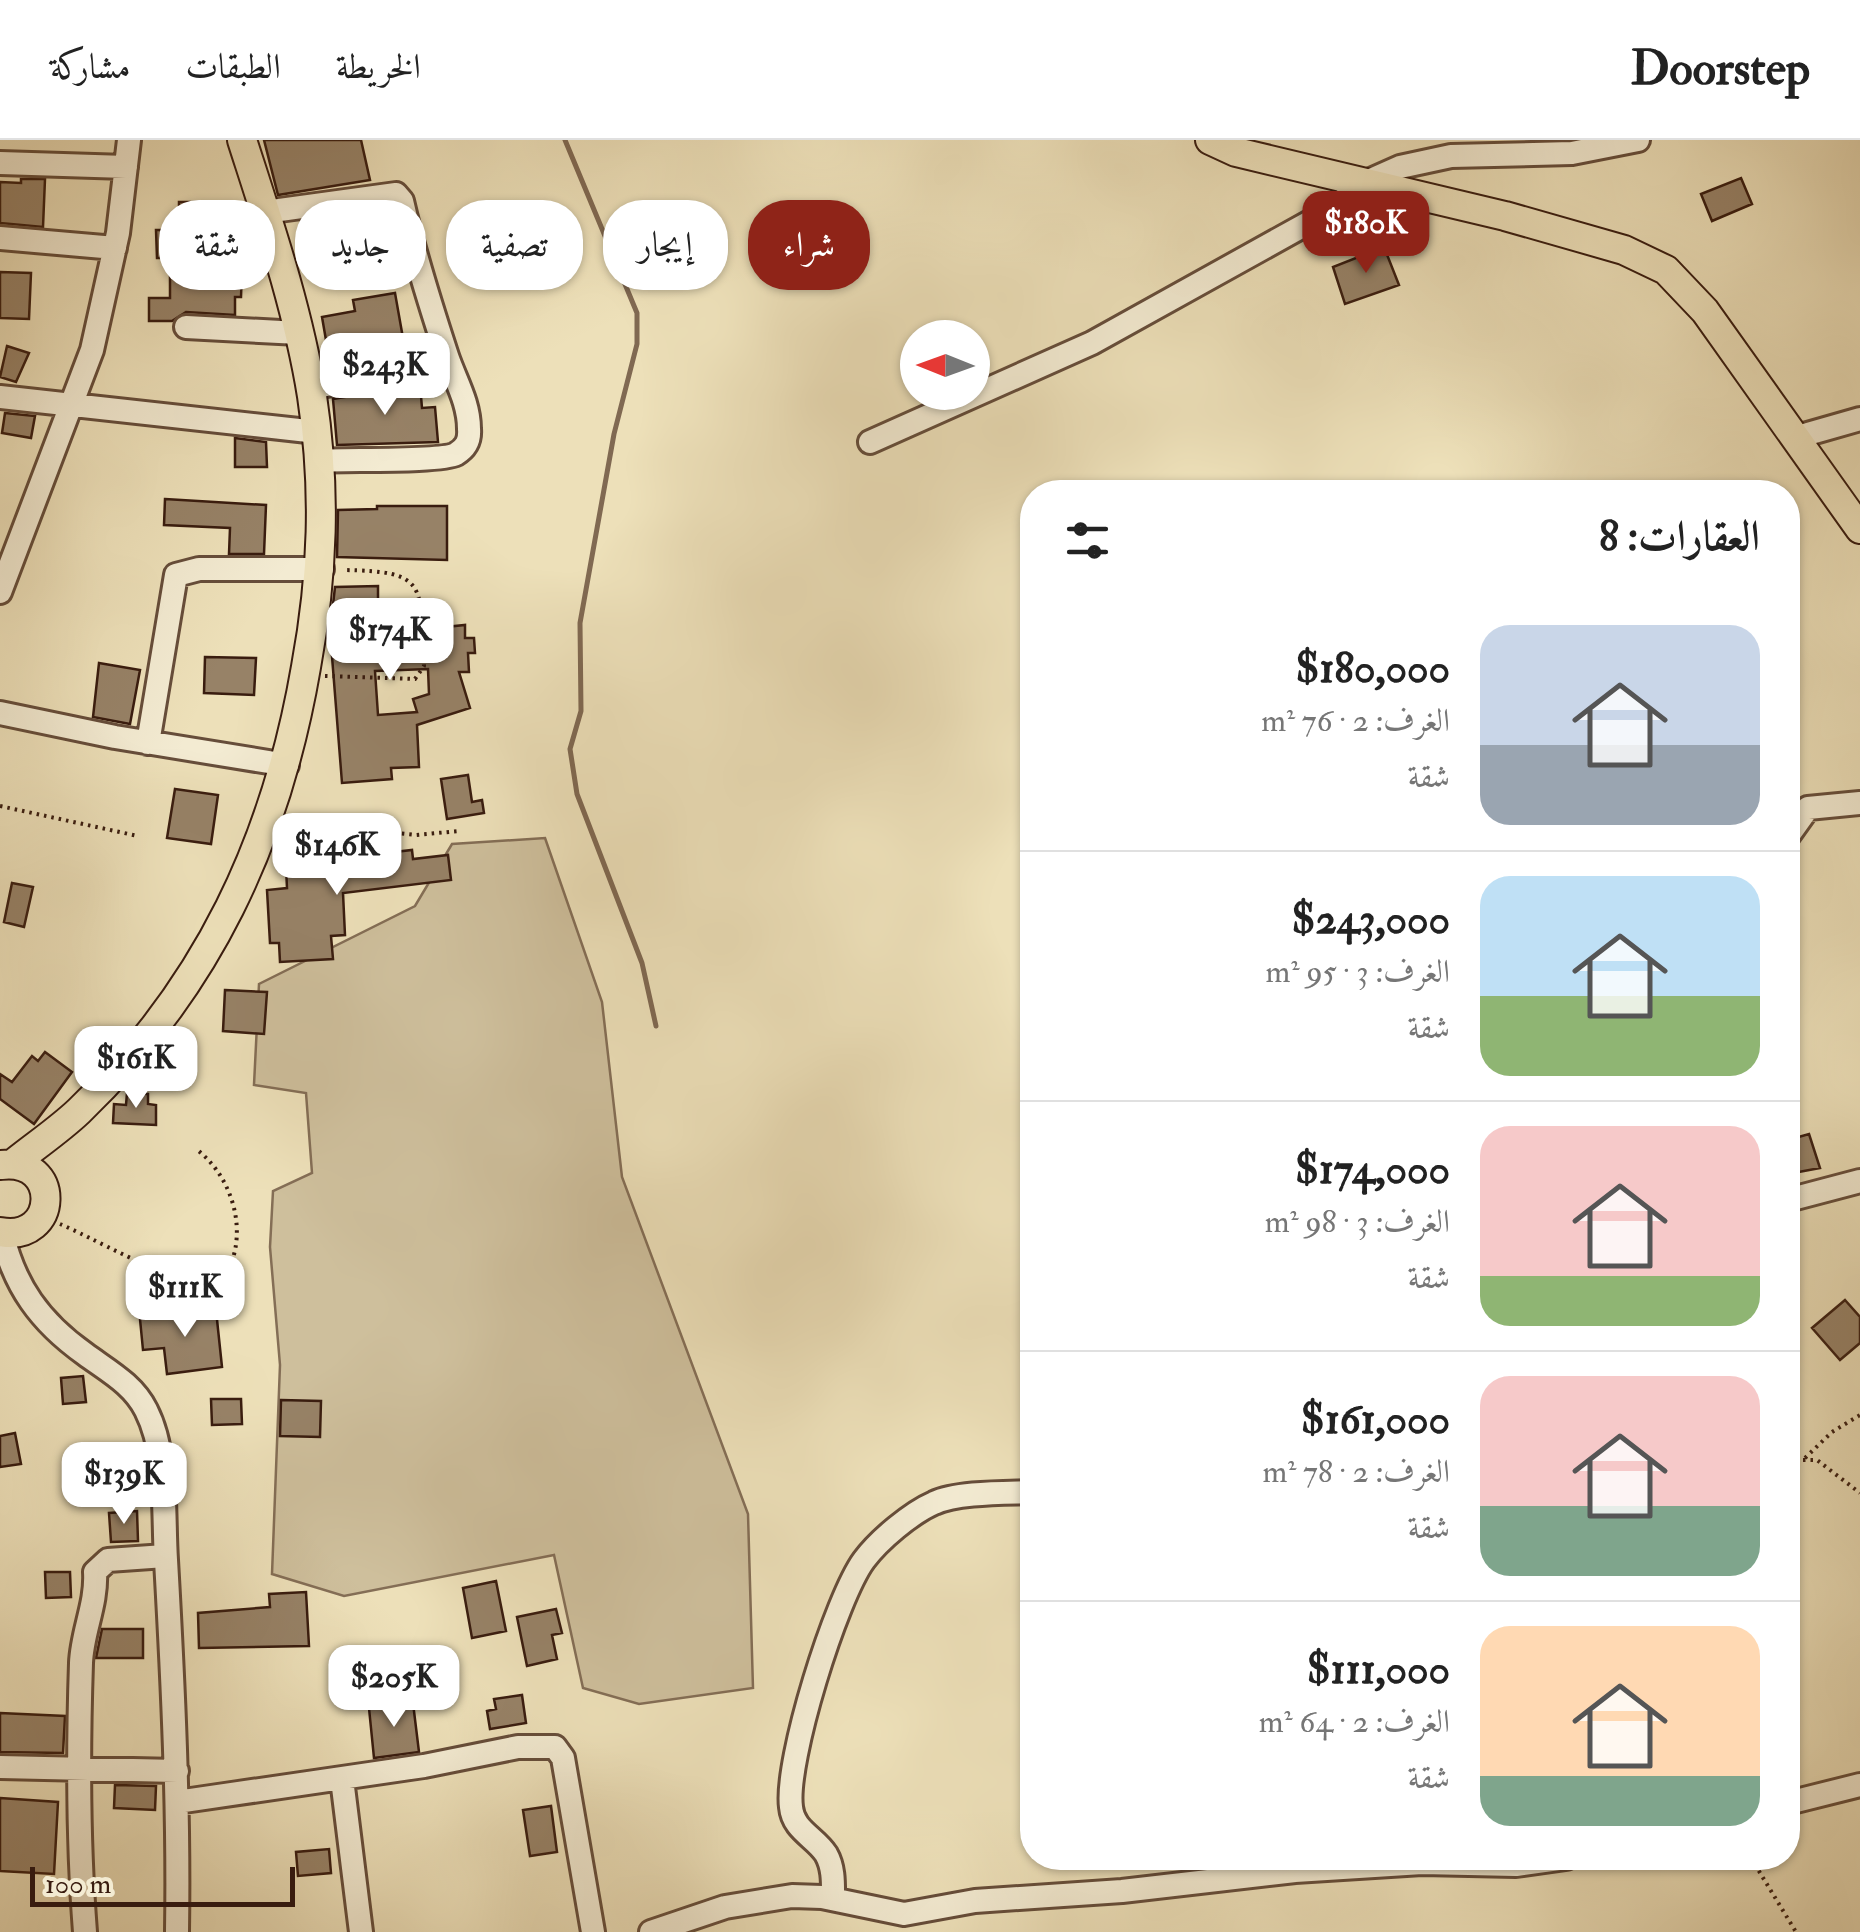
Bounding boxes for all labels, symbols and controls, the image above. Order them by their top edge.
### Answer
text: Doorstep [1630,39,1810,99]
text: مشاركة [50,45,131,89]
text: الطبقات [186,45,281,89]
text: الخريطة [336,45,421,89]
pin: $180K [1296,191,1436,276]
chip: شقة [159,200,275,290]
chip: جديد [295,200,426,290]
chip: تصفية [446,200,583,290]
chip: إيجار [603,200,728,290]
chip: شراء [748,200,870,290]
text: $180K [1324,203,1408,243]
north arrow [900,320,990,410]
map controls [900,320,990,410]
pin: $243K [315,333,455,418]
text: $243K [342,345,428,385]
text: العقارات: 8 [1599,511,1760,563]
icon: filters [1060,513,1115,568]
pin: $174K [320,598,460,683]
text: $174K [349,610,431,650]
text: $180,000 [1295,643,1450,695]
icon: home [1560,665,1680,785]
text: الغرف: 2 · 76 m² [1261,701,1450,741]
text: شقة [1408,757,1450,797]
pin: $146K [267,813,407,898]
text: $146K [294,825,380,865]
text: $243,000 [1292,894,1450,946]
icon: home [1560,916,1680,1036]
text: الغرف: 3 · 95 m² [1266,952,1450,992]
text: شقة [1408,1008,1450,1048]
pin: $161K [66,1026,206,1111]
text: $161K [96,1038,176,1078]
text: $174,000 [1295,1144,1450,1196]
icon: home [1560,1166,1680,1286]
text: الغرف: 3 · 98 m² [1265,1202,1450,1242]
pin: $111K [115,1255,255,1340]
text: شقة [1408,1258,1450,1298]
text: $111K [148,1267,222,1307]
text: $161,000 [1301,1394,1450,1446]
icon: home [1560,1416,1680,1536]
pin: $139K [54,1442,194,1527]
text: الغرف: 2 · 78 m² [1262,1452,1450,1492]
text: $139K [84,1454,164,1494]
text: شقة [1408,1508,1450,1548]
text: $111,000 [1307,1644,1450,1696]
pin: $205K [324,1645,464,1730]
text: $205K [350,1657,438,1697]
icon: home [1560,1666,1680,1786]
text: الغرف: 2 · 64 m² [1259,1702,1450,1742]
text: شقة [1408,1758,1450,1798]
scale bar [30,1862,295,1906]
text: 100 m [45,1867,111,1902]

